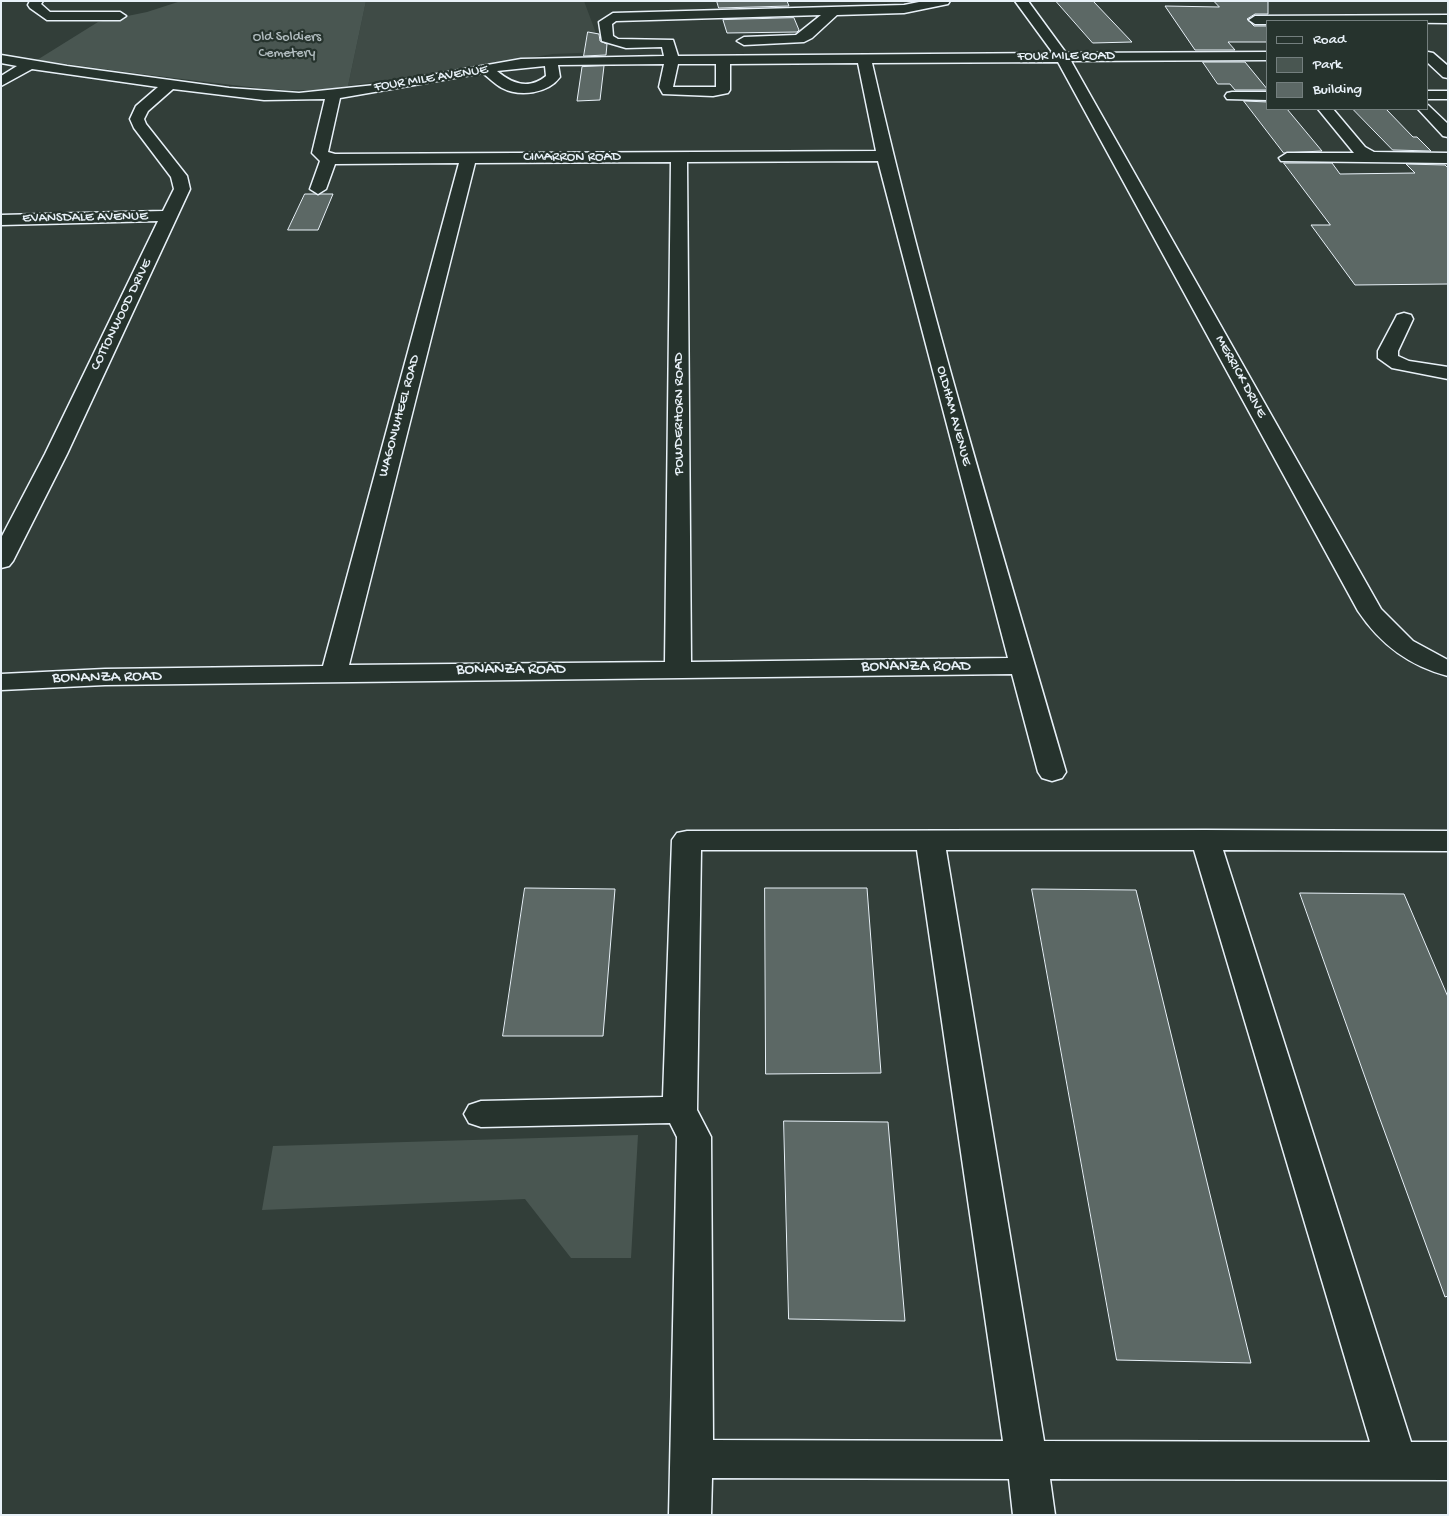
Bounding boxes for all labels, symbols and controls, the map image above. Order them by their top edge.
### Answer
legend [1266,20,1429,110]
park label: Old Soldiers Cemetery [253,30,321,62]
text: Road [1313,31,1346,49]
street label: FOUR MILE ROAD [1017,49,1115,65]
text: Park [1313,56,1342,74]
street label: FOUR MILE AVENUE [373,62,489,96]
text: Building [1313,81,1362,99]
street label: CIMARRON ROAD [523,150,621,166]
street label: EVANSDALE AVENUE [22,209,148,227]
street label: COTTONWOOD DRIVE [88,257,156,373]
street label: MERRICK DRIVE [1210,333,1270,421]
street label: WAGONWHEEL ROAD [376,353,424,479]
street label: POWDERHORN ROAD [672,353,688,475]
street label: OLDHAM AVENUE [932,364,974,468]
street label: BONANZA ROAD [861,658,971,678]
street label: BONANZA ROAD [456,661,566,681]
street label: BONANZA ROAD [52,667,162,689]

